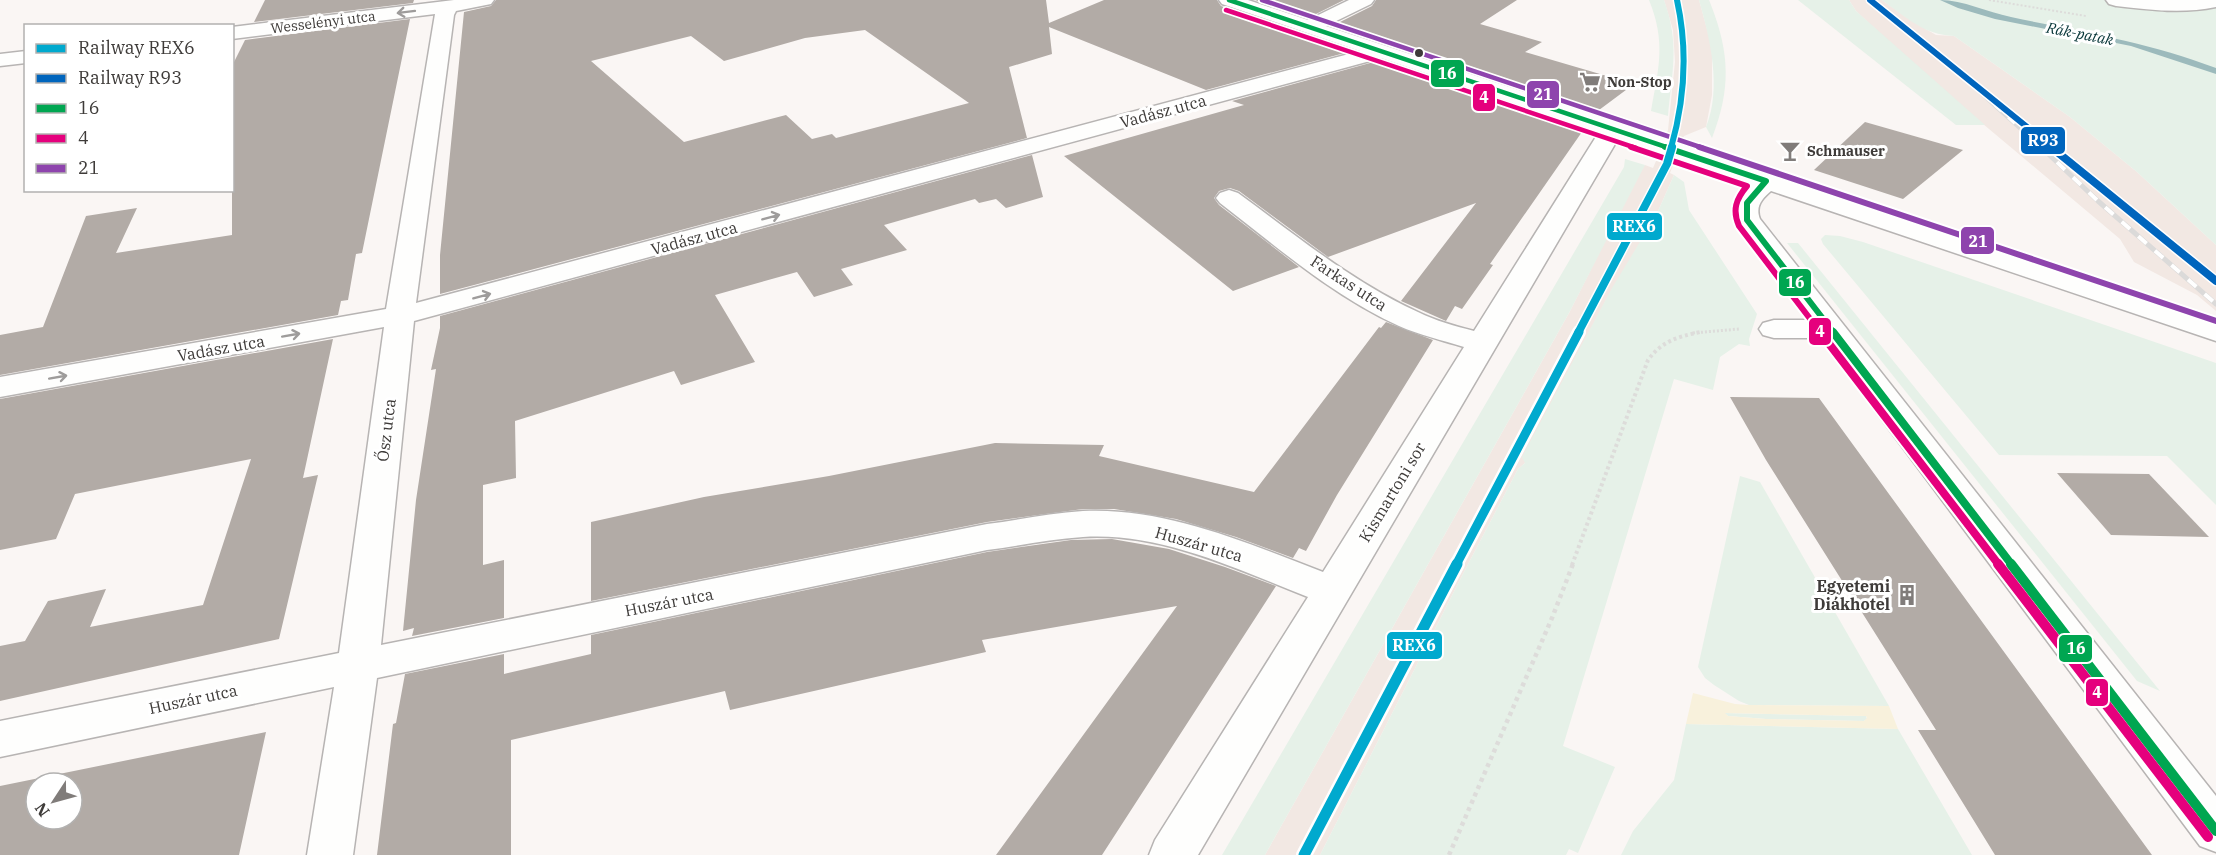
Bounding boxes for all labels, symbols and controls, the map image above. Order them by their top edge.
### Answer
street label: Wesselényi utca [270,7,377,37]
one-way arrow [396,7,416,18]
water label: Rák-patak [2044,18,2115,49]
legend [24,24,234,192]
text: Railway REX6 [78,36,195,59]
unlabelled marker [1413,47,1425,59]
line badge: 16 [1430,59,1465,88]
text: 16 [1437,63,1457,83]
text: Railway R93 [78,66,182,89]
supermarket icon: Non-Stop [1578,70,1602,94]
place label: Non-Stop [1607,73,1672,91]
line badge: 21 [1526,80,1560,109]
line badge: 4 [1472,83,1496,112]
text: 21 [1533,84,1553,104]
text: 4 [1479,87,1489,107]
street label: Vadász utca [1118,90,1209,132]
text: 16 [78,96,100,119]
text: 4 [78,126,89,149]
line badge: R93 [2020,126,2066,155]
text: R93 [2028,130,2058,150]
bar icon: Schmauser [1778,139,1802,163]
place label: Schmauser [1807,142,1885,160]
text: 21 [78,156,100,179]
one-way arrow [761,211,780,223]
line badge: REX6 [1606,212,1663,241]
text: REX6 [1612,216,1656,236]
street label: Vadász utca [649,217,740,259]
line badge: 21 [1960,226,1995,255]
text: 21 [1968,231,1988,251]
street label: Farkas utca [1307,251,1391,315]
line badge: 16 [1778,268,1812,297]
text: 16 [1785,272,1805,292]
one-way arrow [472,290,491,301]
line badge: 4 [1808,317,1832,346]
text: 4 [1815,321,1825,341]
one-way arrow [281,329,300,340]
street label: Vadász utca [176,330,267,366]
one-way arrow [47,371,67,382]
street label: Ősz utca [371,397,400,463]
street label: Kismartoni sor [1354,438,1430,546]
street label: Huszár utca [1153,522,1245,566]
place label: Egyetemi Diákhotel [1814,576,1890,614]
building icon: Egyetemi Diákhotel [1895,583,1919,607]
street label: Huszár utca [623,584,715,620]
line badge: REX6 [1386,631,1443,660]
line badge: 16 [2058,634,2093,663]
text: REX6 [1392,635,1436,655]
text: 16 [2066,638,2086,658]
line badge: 4 [2085,678,2109,707]
street label: Huszár utca [147,680,239,718]
text: 4 [2092,682,2102,702]
north arrow [24,771,84,831]
text: N [30,799,54,821]

